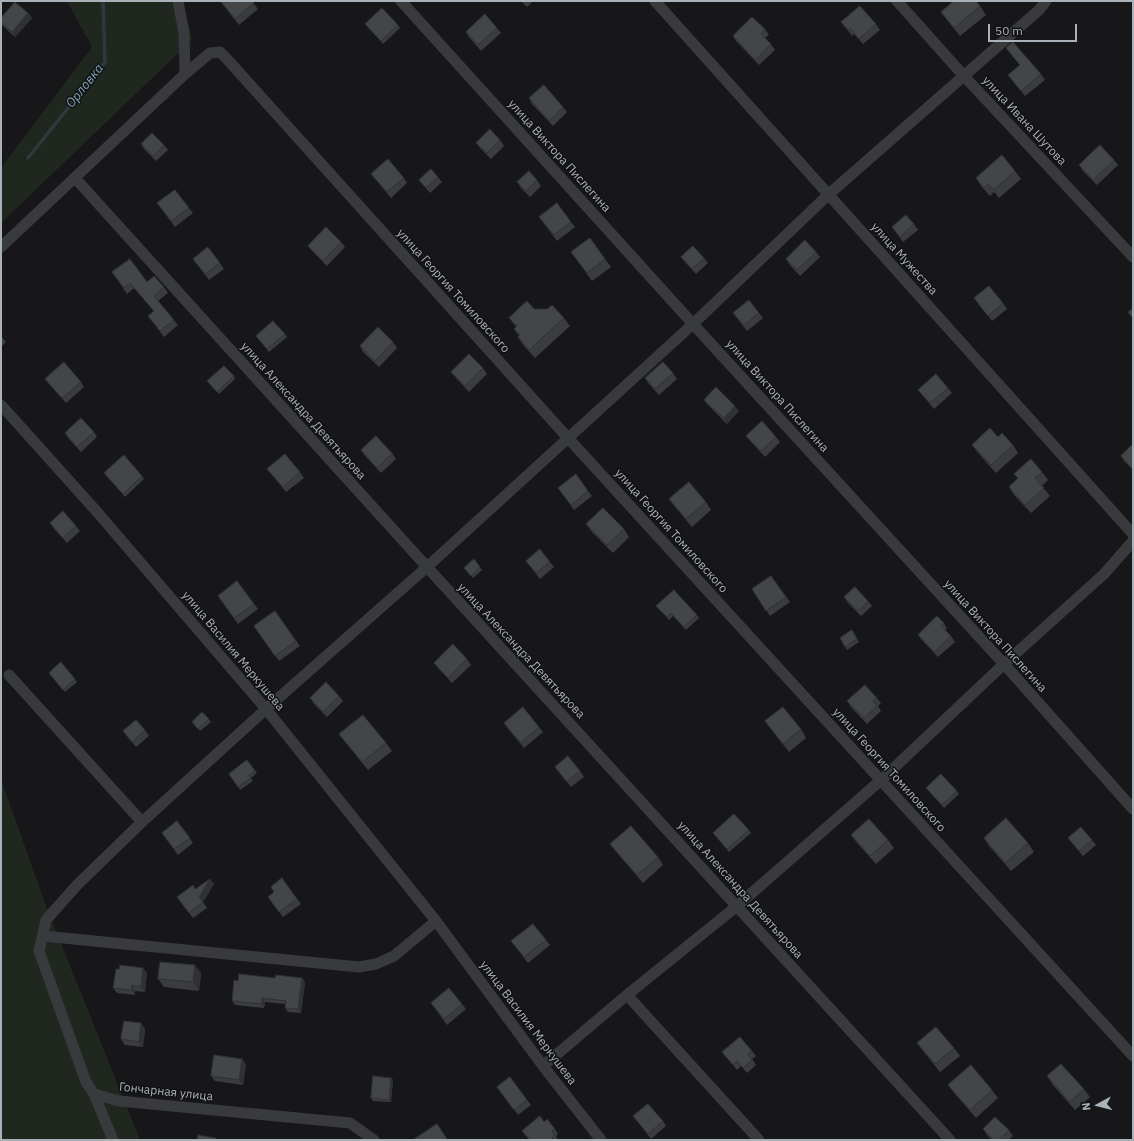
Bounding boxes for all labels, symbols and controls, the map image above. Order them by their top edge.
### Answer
scale bar [990,16,1079,42]
text: 50 m [995,23,1023,38]
water label: Орловка [63,61,107,111]
street label: улица Ивана Шутова [979,73,1069,169]
street label: улица Виктора Пислегина [505,97,613,215]
street label: улица Мужества [868,220,940,298]
street label: улица Георгия Томиловского [393,226,513,356]
street label: улица Виктора Пислегина [723,337,831,455]
street label: улица Александра Девятьярова [237,339,369,483]
street label: улица Георгия Томиловского [611,466,731,596]
street label: улица Виктора Пислегина [941,577,1049,695]
street label: улица Александра Девятьярова [454,580,588,722]
street label: улица Василия Меркушева [179,588,287,714]
street label: улица Георгия Томиловского [829,705,949,835]
street label: улица Александра Девятьярова [674,818,806,962]
street label: улица Василия Меркушева [477,958,579,1088]
street label: Гончарная улица [118,1080,214,1104]
north arrow [1078,1085,1118,1125]
text: N [1079,1102,1094,1111]

